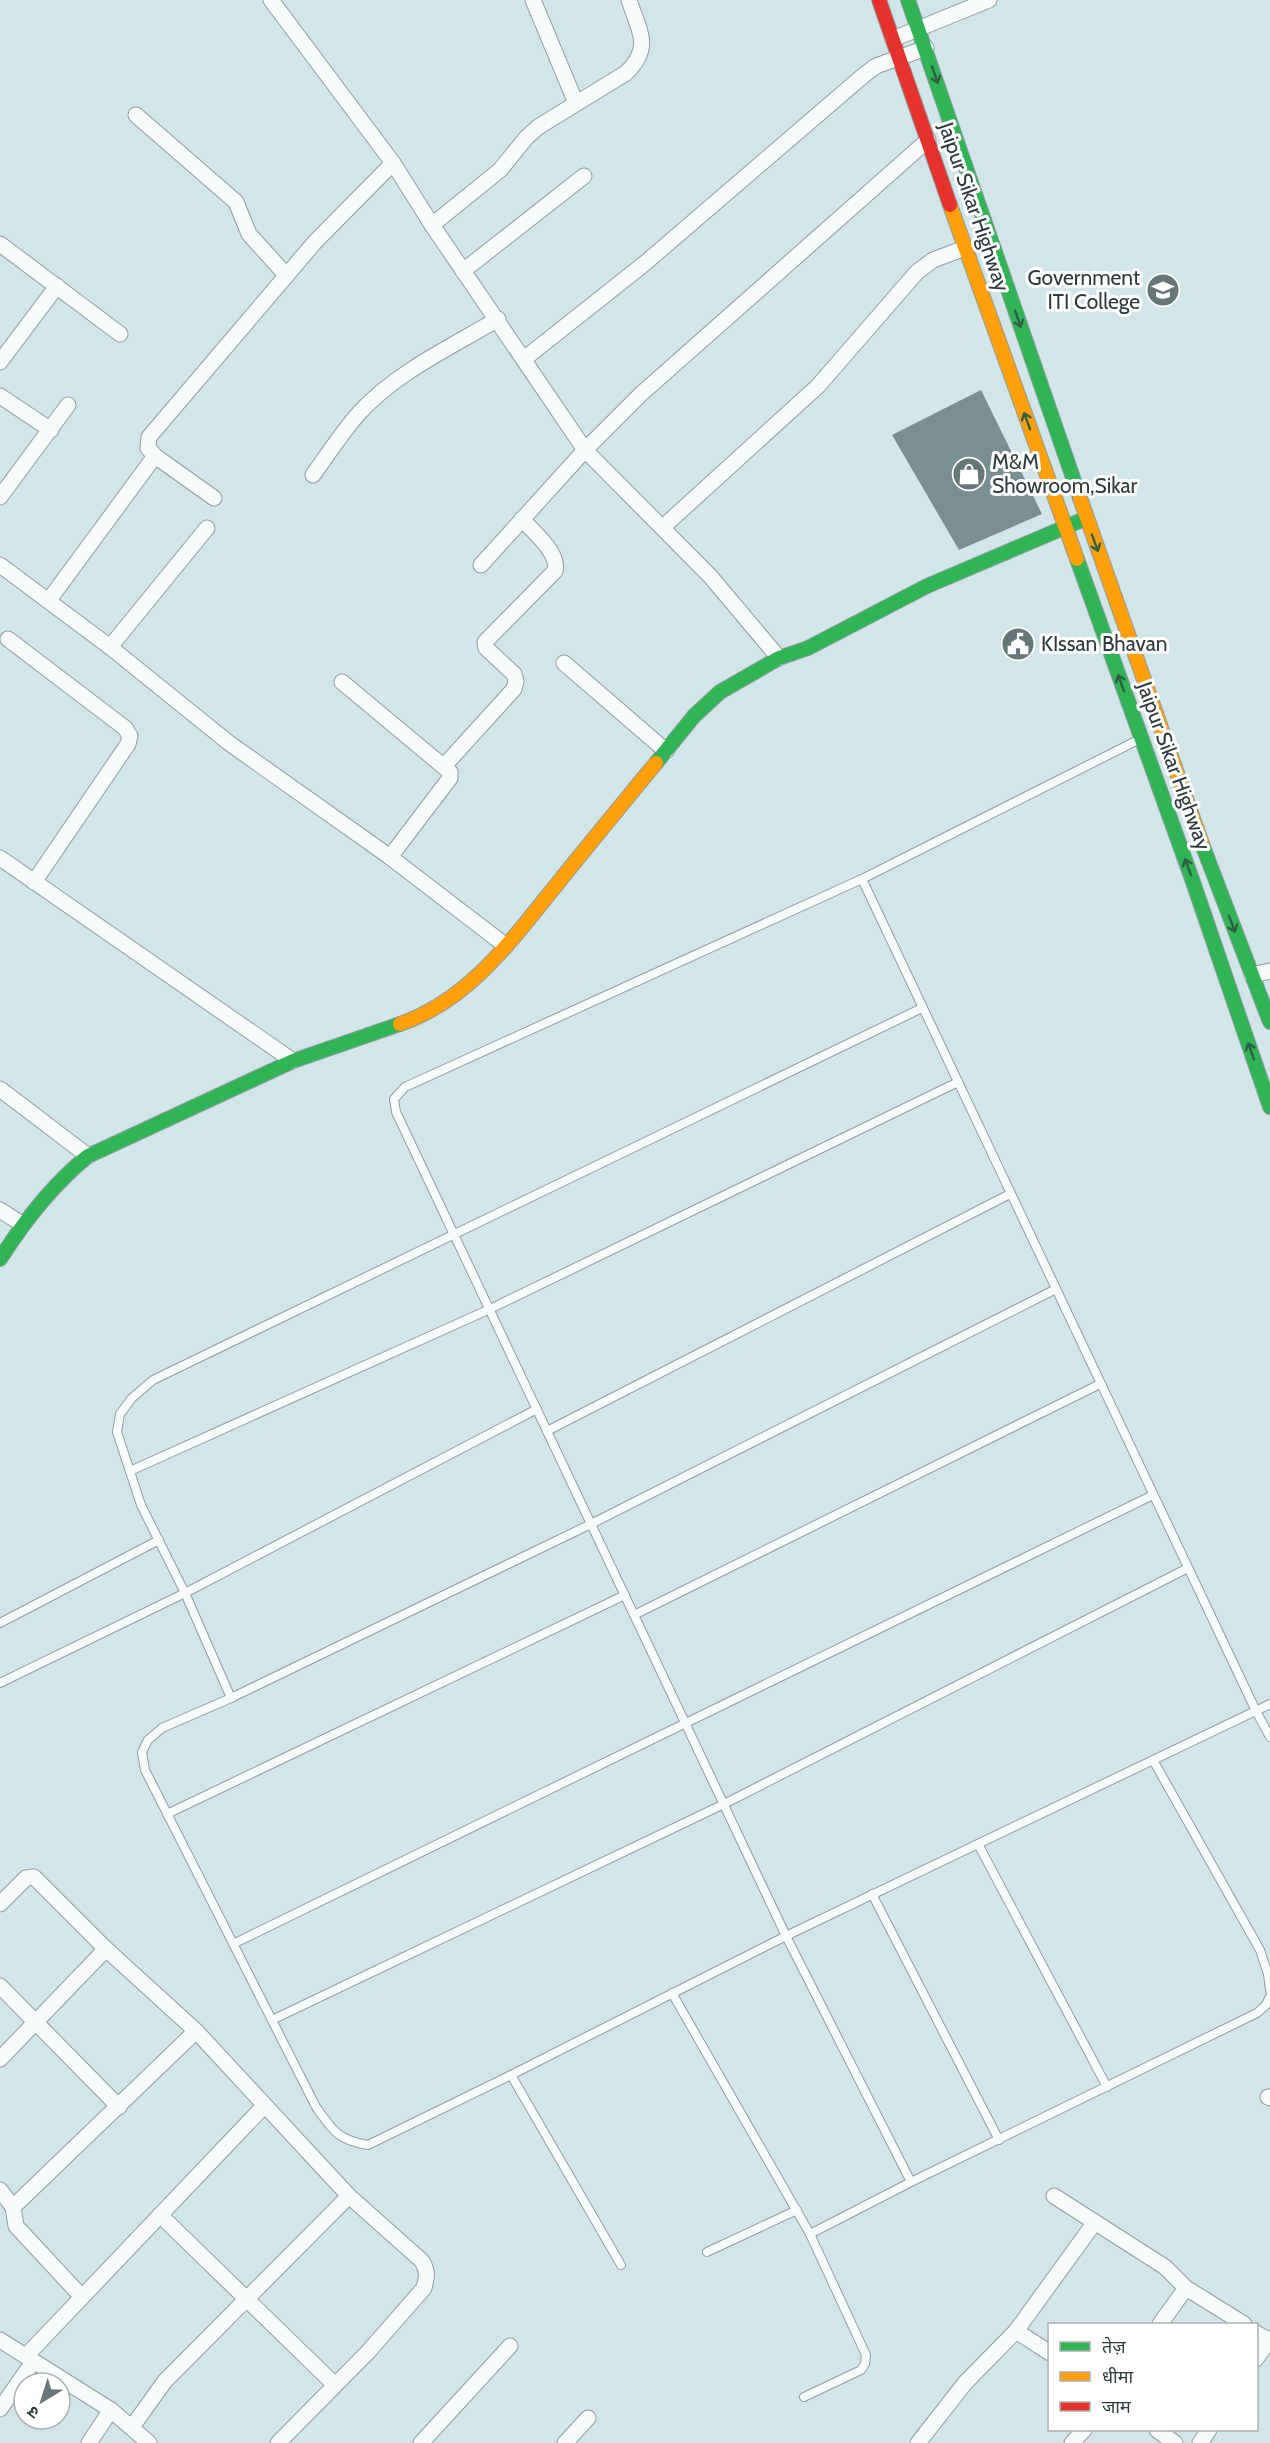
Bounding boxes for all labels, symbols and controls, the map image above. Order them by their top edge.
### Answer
one-way arrow [930,65,941,84]
street label: Jaipur Sikar Highway [933,118,1015,295]
place label: Government ITI College [1028,265,1140,314]
school or university icon: Government ITI College [1145,272,1181,308]
one-way arrow [1014,309,1025,328]
one-way arrow [1021,412,1032,431]
place label: M&M Showroom,Sikar [992,449,1138,498]
shop icon: M&M Showroom,Sikar [951,456,987,492]
one-way arrow [1091,533,1102,552]
public building icon: KIssan Bhavan [1000,626,1036,662]
place label: KIssan Bhavan [1041,631,1167,656]
one-way arrow [1115,674,1126,693]
street label: Jaipur Sikar Highway [1132,677,1217,854]
one-way arrow [1181,858,1192,877]
one-way arrow [1227,914,1238,933]
one-way arrow [1244,1042,1255,1061]
legend [1048,2323,1258,2431]
text: तेज़ [1102,2336,1126,2358]
text: धीमा [1102,2366,1133,2388]
north arrow [12,2371,72,2431]
text: जाम [1102,2396,1132,2418]
text: उ [23,2402,43,2423]

